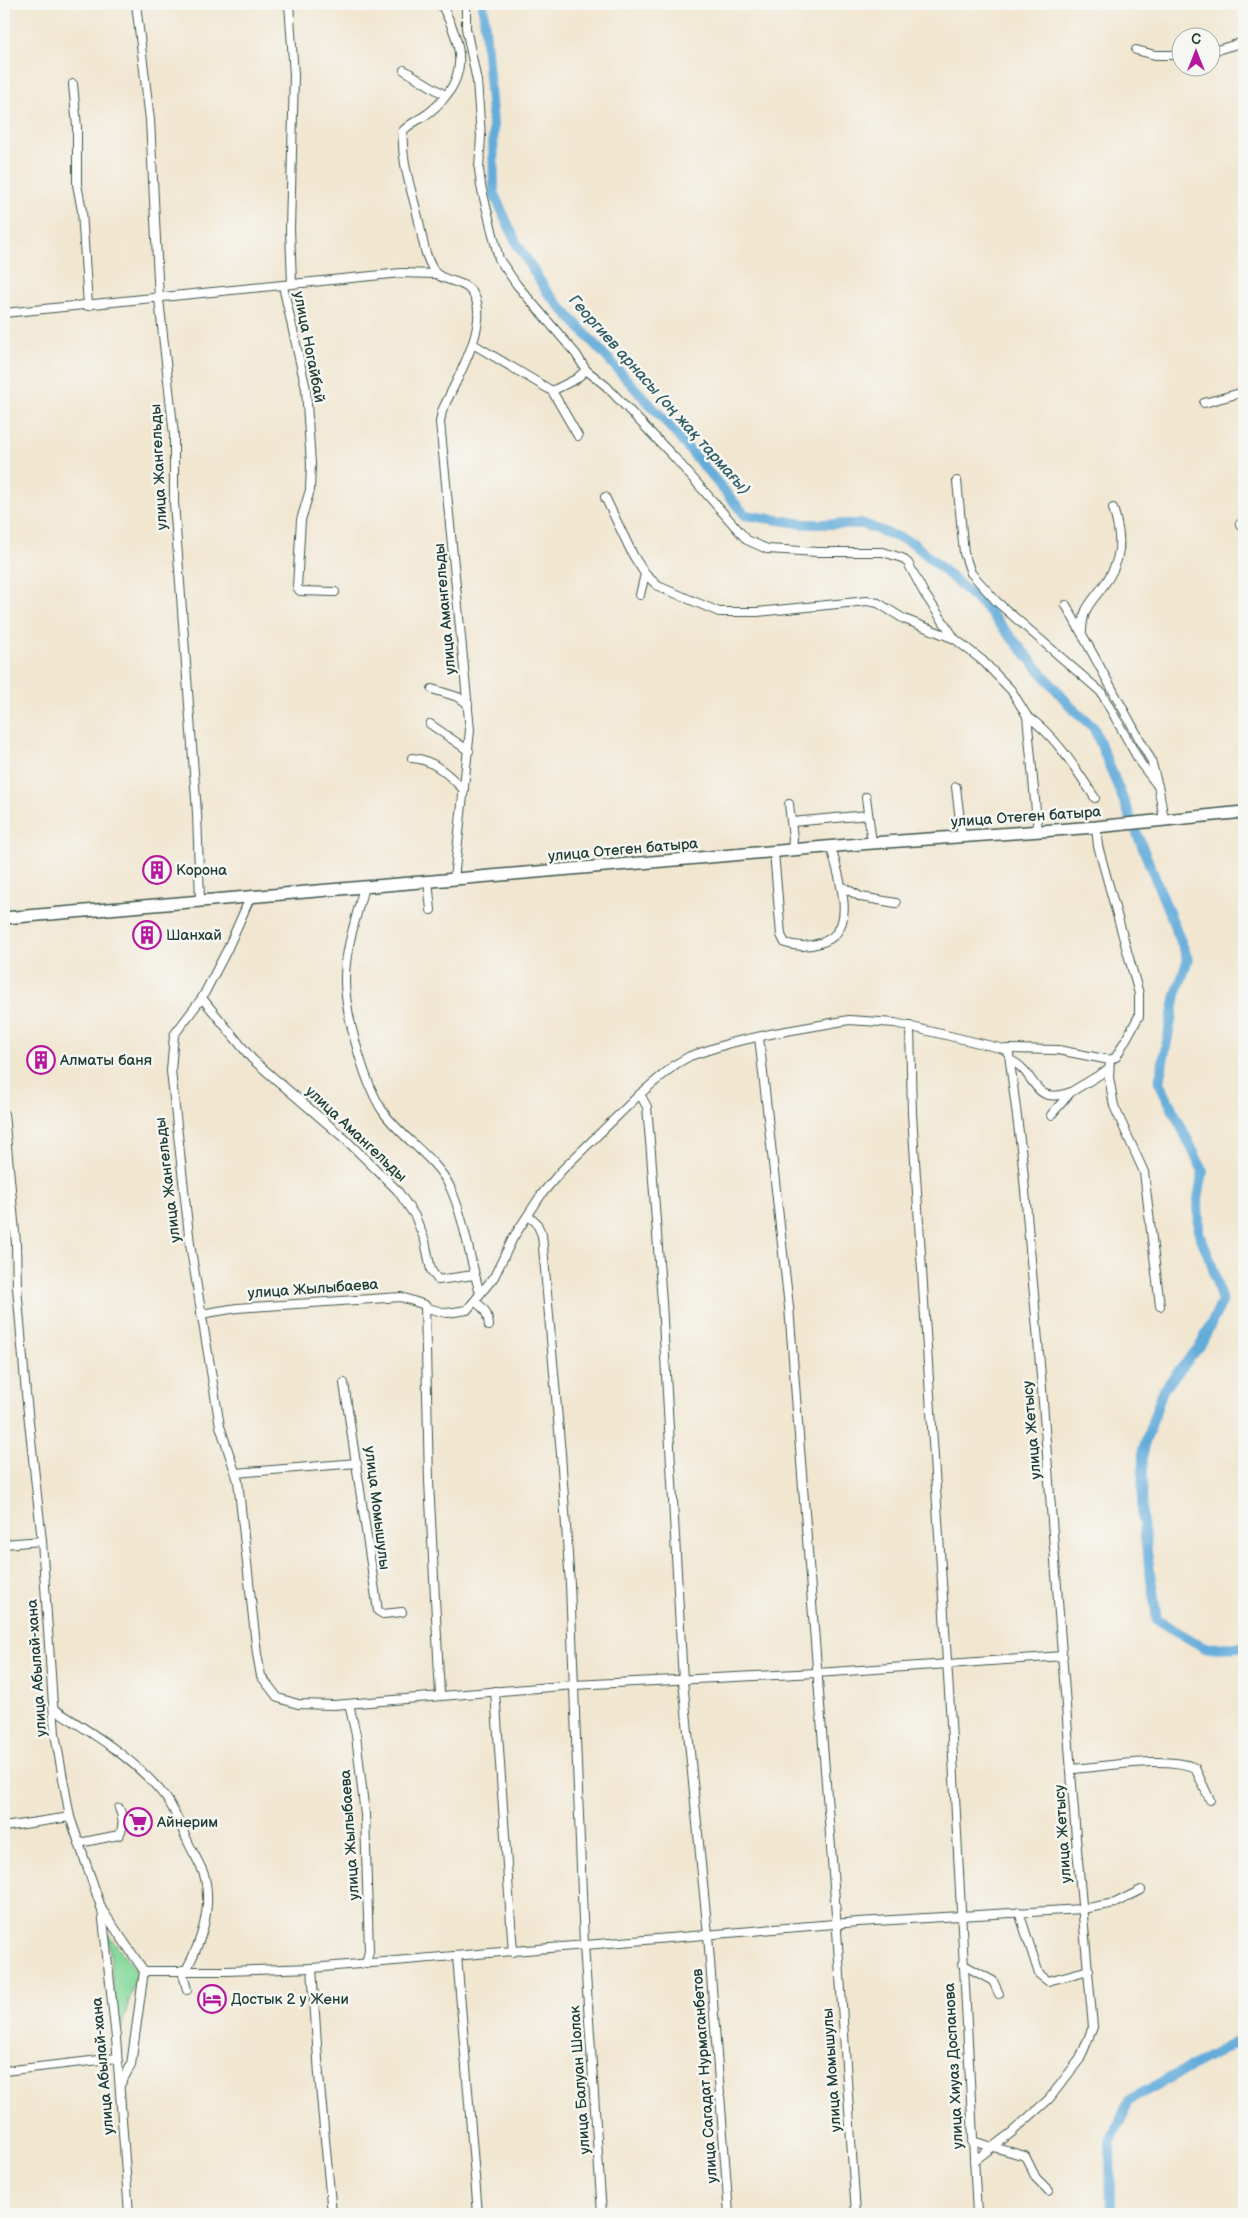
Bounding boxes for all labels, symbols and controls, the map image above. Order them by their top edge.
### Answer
north arrow [1170,28,1220,78]
text: С [1191,31,1201,48]
street label: улица Ногайбай [289,290,329,404]
water label: Георгиев арнасы (оң жақ тармағы) [564,291,754,499]
street label: улица Жангельды [146,404,172,530]
street label: улица Амангельды [430,542,460,676]
street label: улица Отеген батыра [950,802,1102,832]
street label: улица Отеген батыра [547,834,699,866]
building icon: Корона [142,855,172,885]
place label: Корона [176,861,227,880]
building icon: Шанхай [132,920,162,950]
place label: Шанхай [166,926,222,945]
building icon: Алматы баня [26,1045,56,1075]
place label: Алматы баня [59,1051,152,1070]
street label: улица Амангельды [301,1082,411,1186]
street label: улица Жангельды [151,1116,185,1244]
street label: улица Жылыбаева [247,1275,379,1303]
street label: улица Жетысу [1018,1380,1046,1480]
street label: улица Момышулы [360,1445,394,1571]
street label: улица Абылай-хана [23,1598,51,1737]
street label: улица Жылыбаева [336,1769,364,1901]
street label: улица Жетысу [1050,1784,1076,1884]
supermarket icon: Айнерим [123,1807,153,1837]
place label: Айнерим [156,1813,218,1832]
street label: улица Сагадат Нурмаганбетов [688,1968,722,2184]
street label: улица Хиуаз Доспанова [940,1982,968,2150]
hotel icon: Достык 2 у Жени [197,1984,227,2014]
place label: Достык 2 у Жени [231,1990,349,2009]
street label: улица Абылай-хана [88,1996,118,2136]
street label: улица Балуан Шолак [565,2005,595,2155]
street label: улица Момышулы [818,2007,846,2133]

